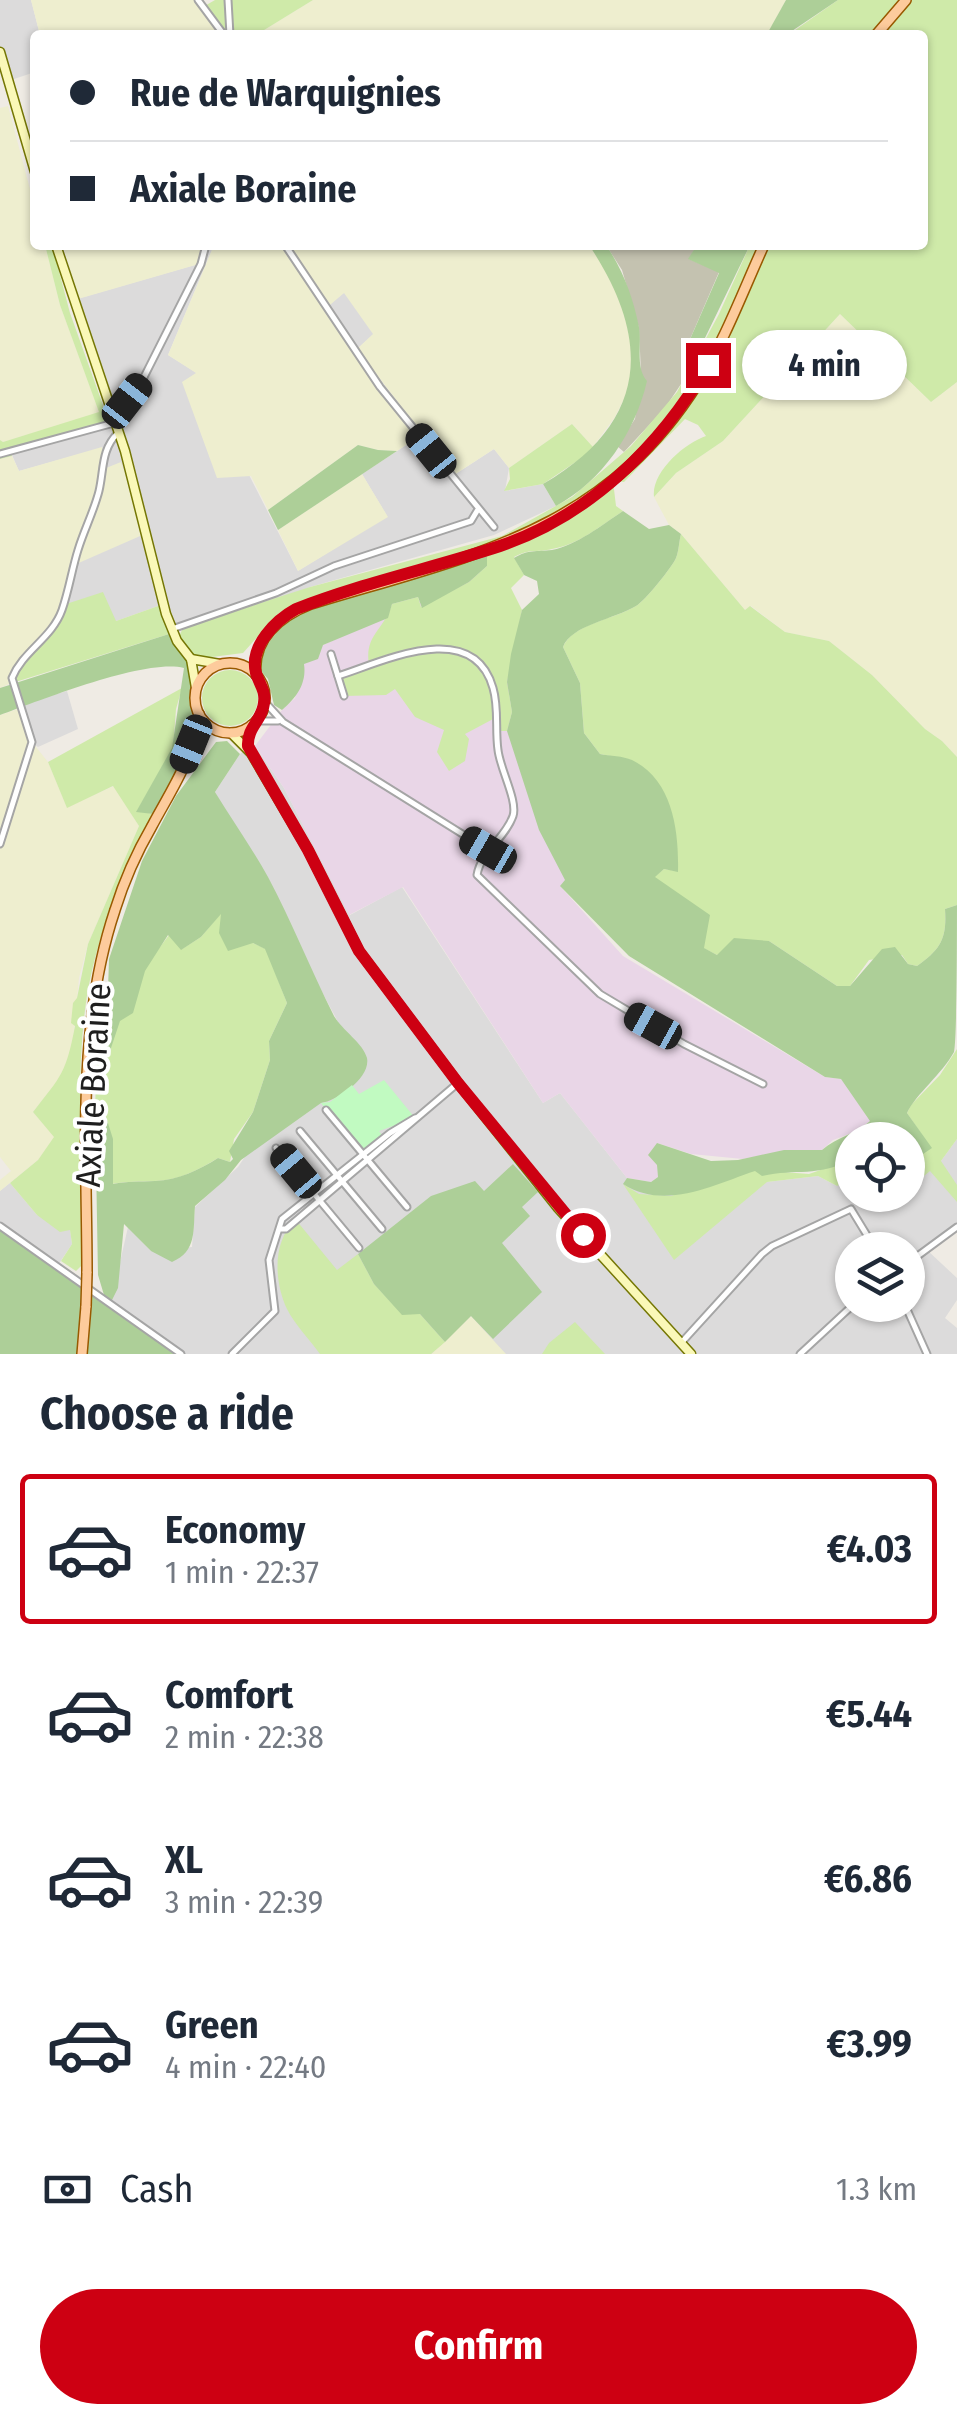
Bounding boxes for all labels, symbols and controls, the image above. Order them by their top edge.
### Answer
text: Rue de Warquignies [130,70,441,116]
text: Axiale Boraine [130,166,356,212]
callout: 4 min [743,330,908,400]
route end [686,343,731,388]
text: 4 min [788,346,861,384]
car [97,368,157,434]
car [400,418,462,484]
car [166,711,216,777]
car [455,822,521,878]
street label: Axiale Boraine [67,982,119,1188]
car [619,998,687,1054]
map controls [835,1122,925,1322]
button: locate [835,1122,925,1212]
car [265,1138,327,1204]
route start [561,1213,606,1258]
button: layers [835,1232,925,1322]
text: Choose a ride [40,1387,294,1441]
icon: car [45,1504,135,1594]
text: Economy [165,1507,305,1553]
text: €4.03 [827,1526,912,1572]
text: 1 min · 22:37 [165,1553,319,1591]
icon: car [45,1669,135,1759]
text: Comfort [165,1672,293,1718]
text: €5.44 [826,1691,912,1737]
text: 2 min · 22:38 [165,1718,324,1756]
icon: car [45,1834,135,1924]
text: XL [165,1837,203,1883]
text: €6.86 [824,1856,912,1902]
text: 3 min · 22:39 [165,1883,323,1921]
icon: car [45,1999,135,2089]
text: Green [165,2002,259,2048]
text: €3.99 [826,2021,912,2067]
text: 4 min · 22:40 [165,2048,326,2086]
icon: cash [40,2162,95,2217]
text: Cash [120,2166,194,2212]
text: 1.3 km [836,2170,917,2208]
button: Confirm [40,2289,917,2404]

